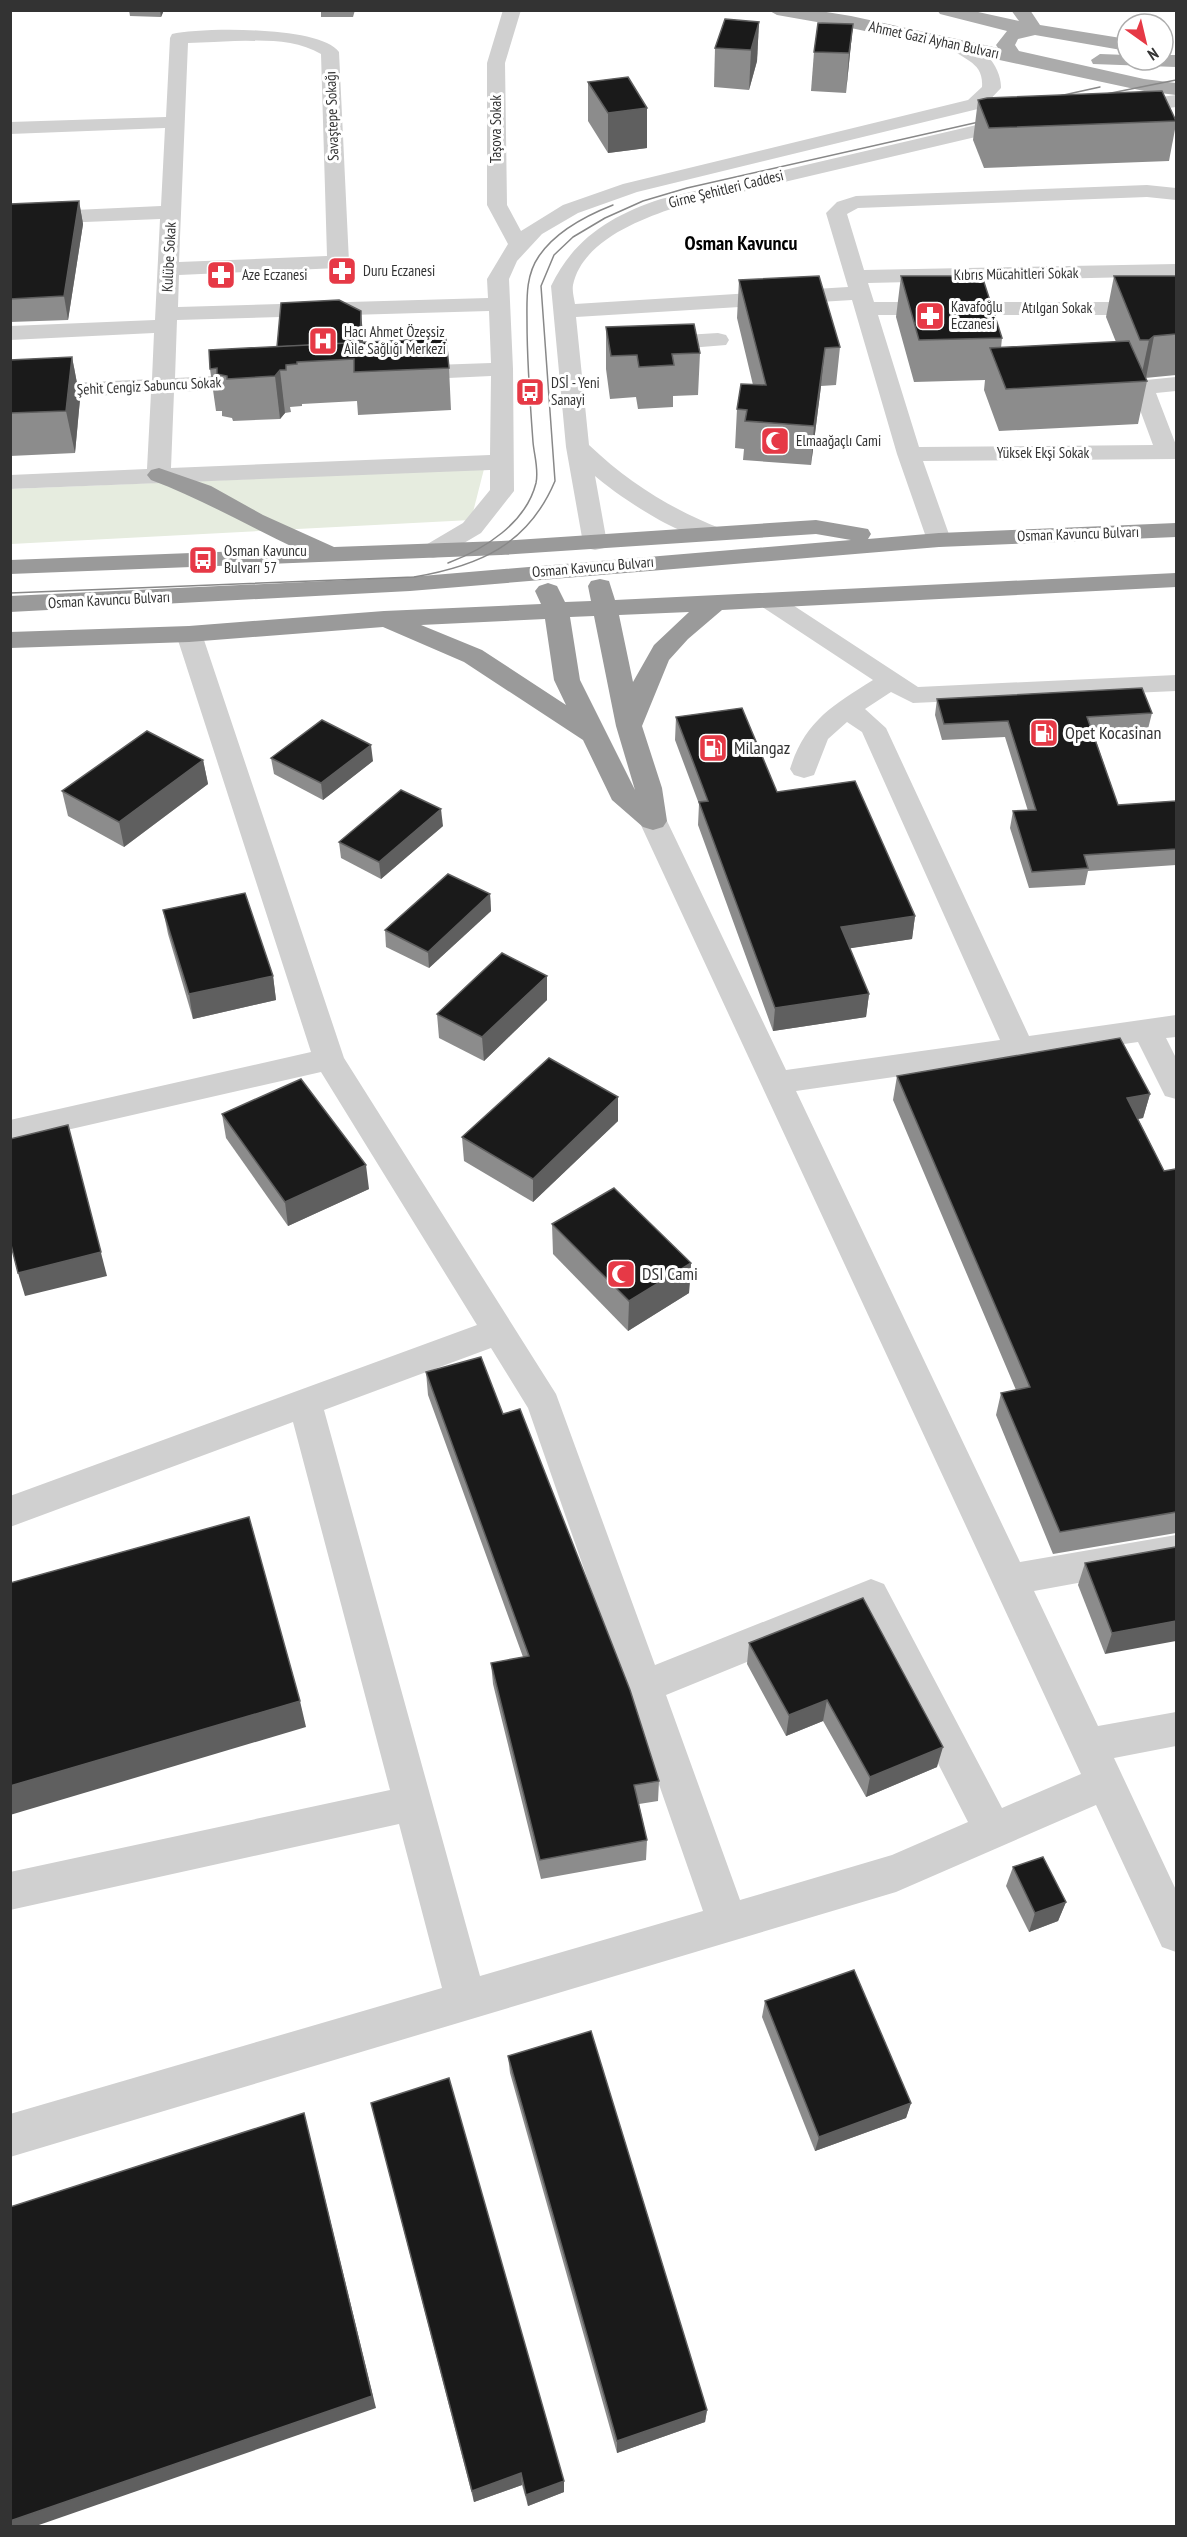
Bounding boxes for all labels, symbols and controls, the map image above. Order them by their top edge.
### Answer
north arrow [1115,12,1175,72]
street label: Ahmet Gazi Ayhan Bulvarı [867,16,1001,63]
text: N [1144,44,1163,65]
street label: Savaştepe Sokağı [320,71,343,161]
street label: Taşova Sokak [486,95,505,163]
street label: Girne Şehitleri Caddesi [666,165,785,212]
street label: Kulübe Sokak [157,221,180,292]
district label: Osman Kavuncu [685,230,797,256]
pharmacy icon: Duru Eczanesi [326,255,358,287]
pharmacy icon: Aze Eczanesi [205,259,237,291]
place label: Duru Eczanesi [363,261,435,280]
street label: Kıbrıs Mücahitleri Sokak [953,263,1079,284]
place label: Aze Eczanesi [242,265,308,284]
place label: Kavafoğlu Eczanesi [951,297,1003,333]
street label: Atılgan Sokak [1022,298,1092,317]
pharmacy icon: Kavafoğlu Eczanesi [914,300,946,332]
place label: Hacı Ahmet Özeşsiz Aile Sağlığı Merkezi [344,322,446,358]
hospital icon: Hacı Ahmet Özeşsiz Aile Sağlığı Merkezi [307,325,339,357]
street label: Şehit Cengiz Sabuncu Sokak [76,372,222,399]
place label: DSİ - Yeni Sanayi [551,373,600,409]
bus stop icon: DSİ - Yeni Sanayi [514,376,546,408]
mosque icon: Elmaağaçlı Cami [759,425,791,457]
place label: Elmaağaçlı Cami [796,431,881,450]
street label: Yüksek Ekşi Sokak [997,443,1089,462]
street label: Osman Kavuncu Bulvarı [1017,522,1139,545]
place label: Osman Kavuncu Bulvarı 57 [224,541,307,577]
bus stop icon: Osman Kavuncu Bulvarı 57 [187,544,219,576]
street label: Osman Kavuncu Bulvarı [531,552,655,581]
street label: Osman Kavuncu Bulvarı [47,587,170,612]
fuel station icon: Opet Kocasinan [1028,717,1060,749]
place label: Opet Kocasinan [1065,721,1161,744]
fuel station icon: Milangaz [697,732,729,764]
place label: Milangaz [734,736,790,759]
mosque icon: DSI Cami [605,1258,637,1290]
place label: DSI Cami [642,1262,698,1285]

